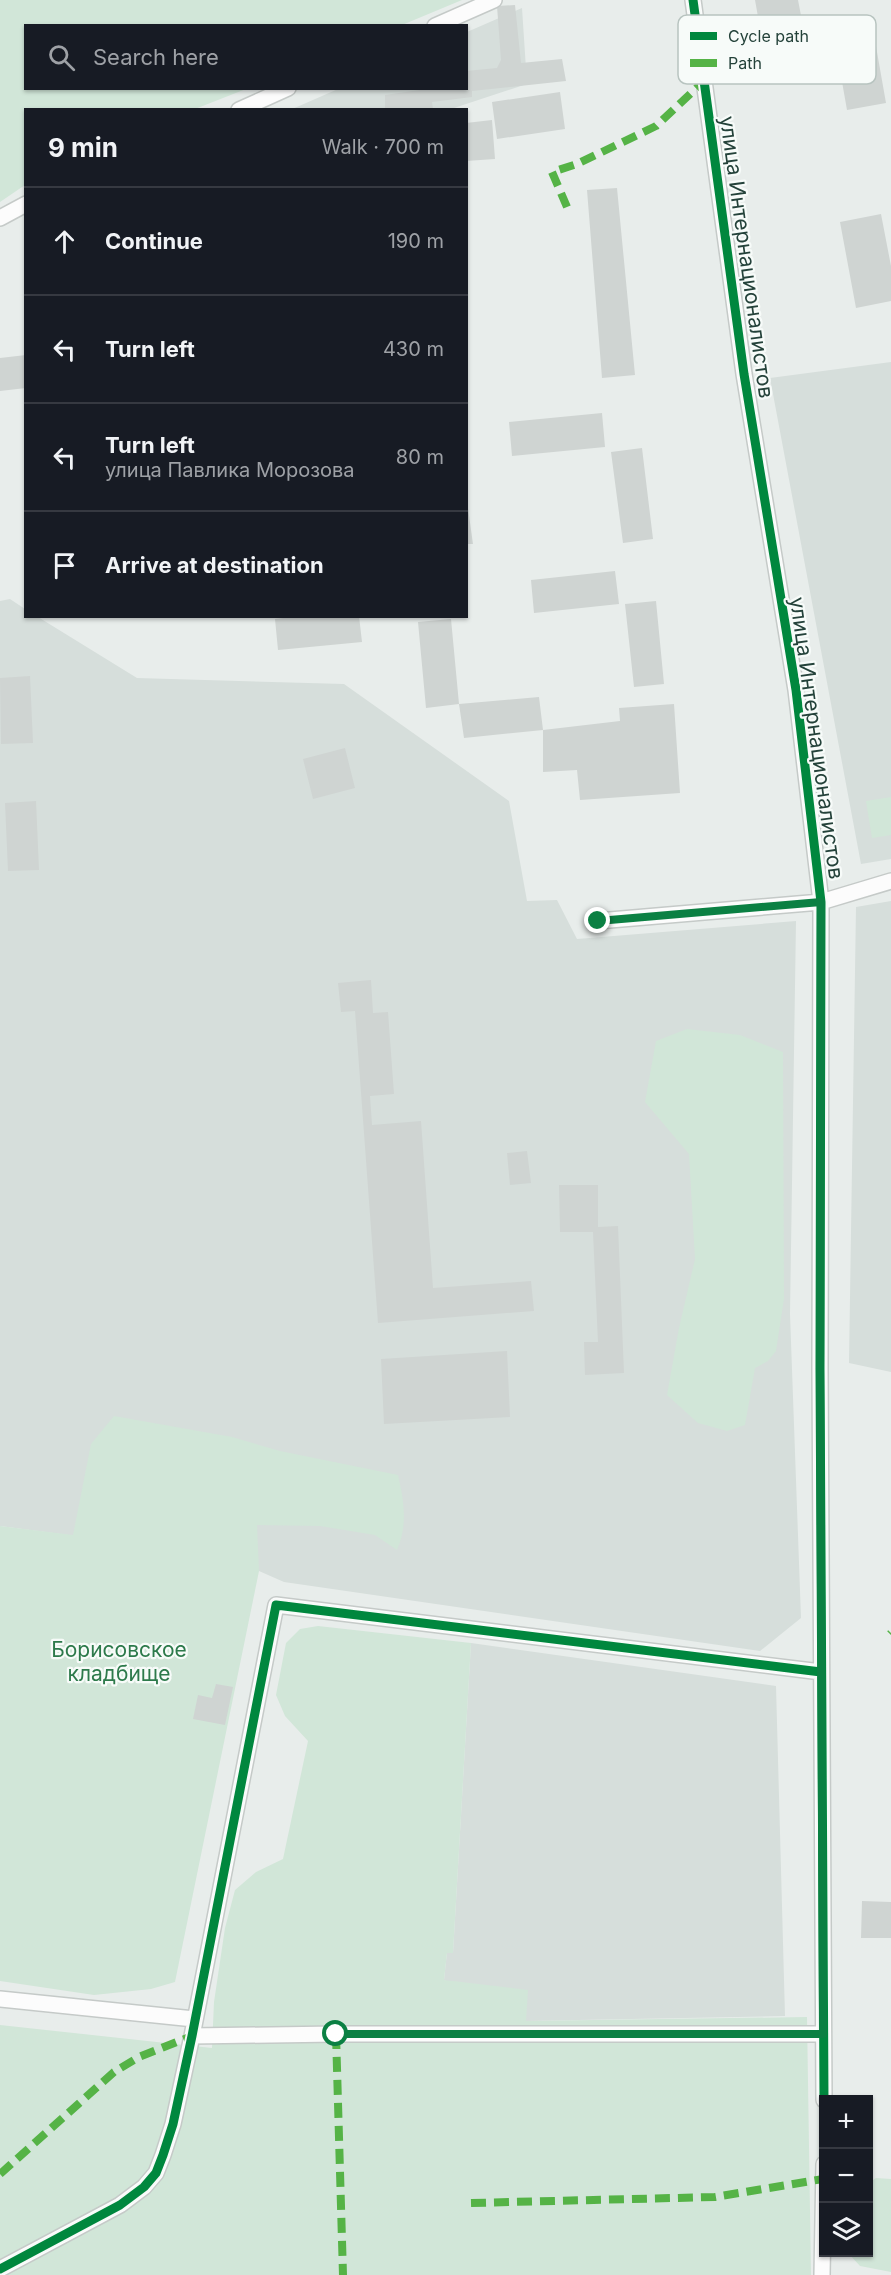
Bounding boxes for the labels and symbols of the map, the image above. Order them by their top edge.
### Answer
legend [678,15,876,84]
text: Cycle path [728,26,809,46]
text: Path [728,53,762,73]
street label: улица Интернационалистов [715,114,779,400]
street label: улица Интернационалистов [785,595,849,881]
route end [584,907,610,933]
park label: Борисовское кладбище [51,1637,187,1686]
route start [322,2020,348,2046]

